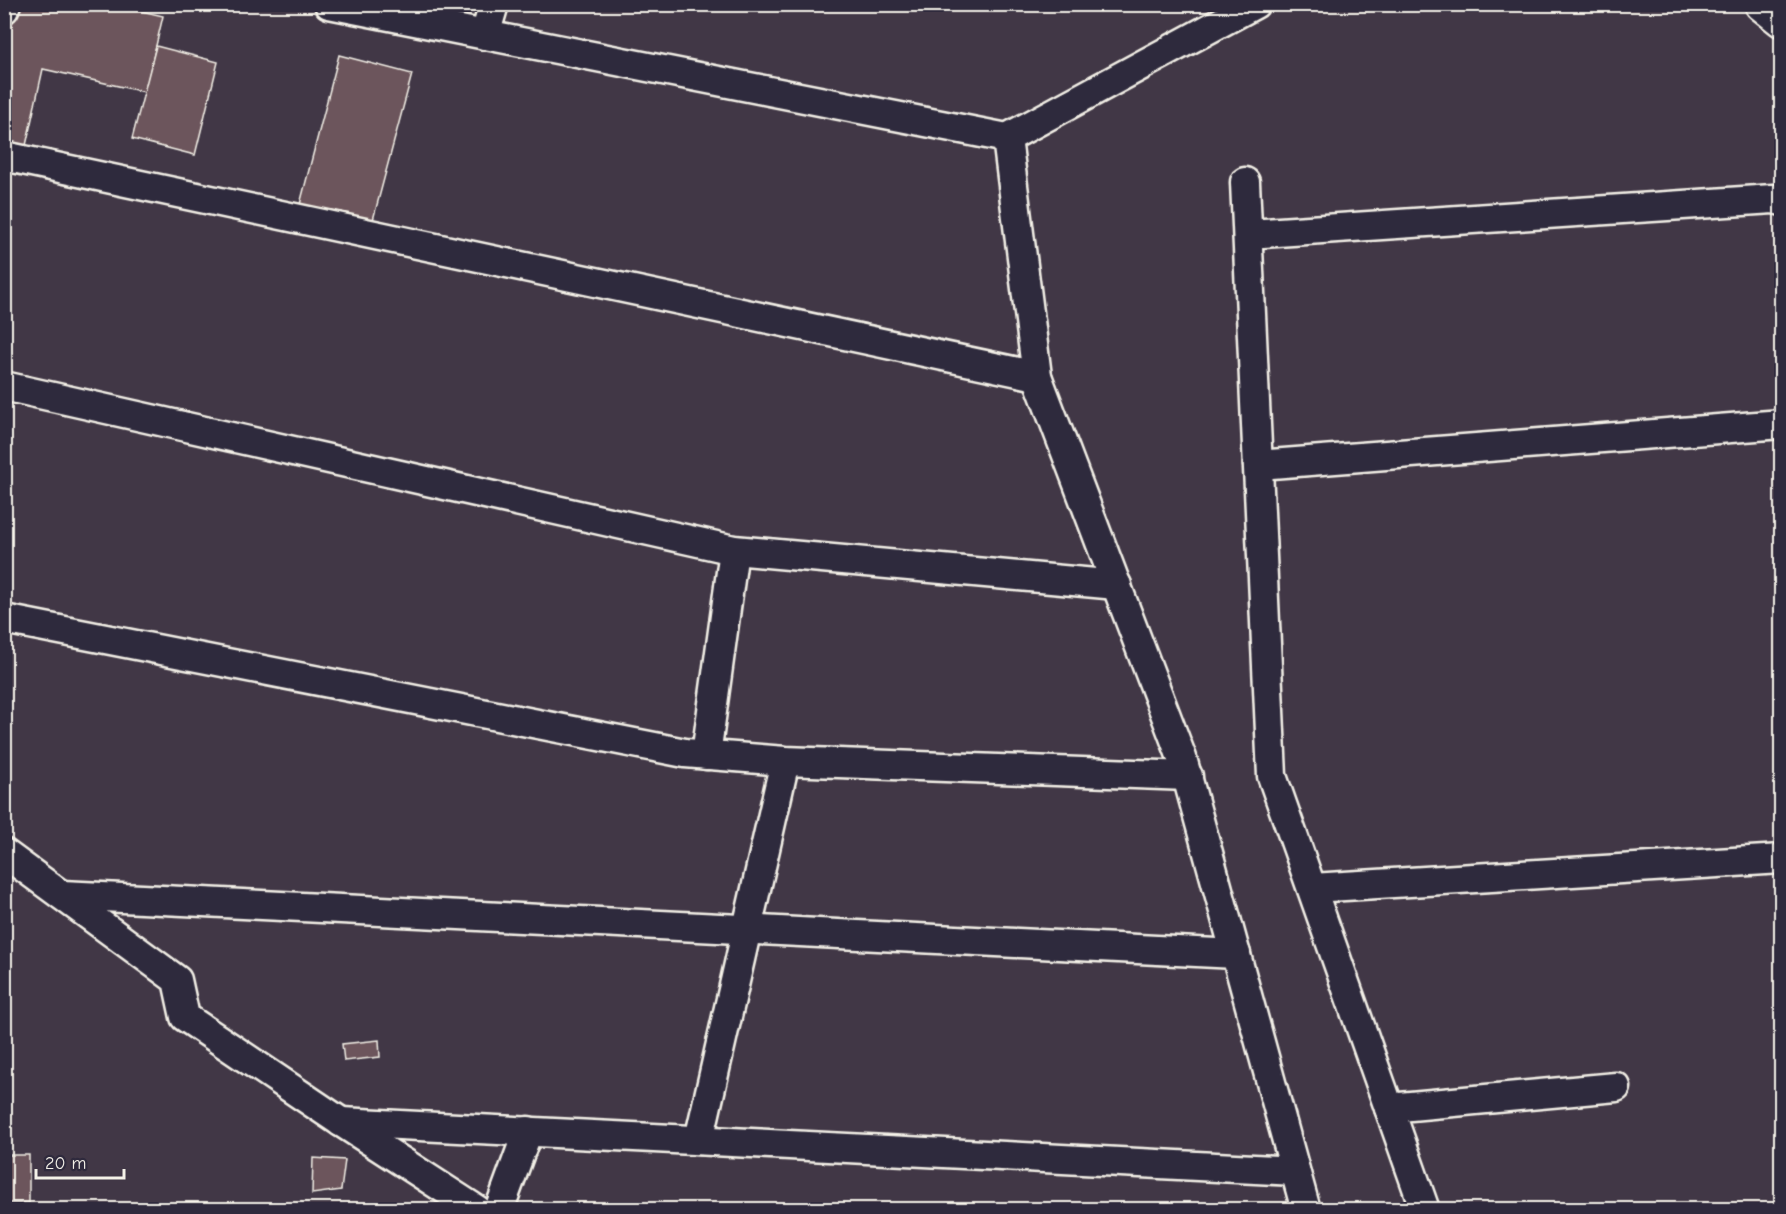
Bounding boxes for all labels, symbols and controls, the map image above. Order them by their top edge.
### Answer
scale bar [36,1142,124,1180]
text: 20 m [45,1153,86,1174]

